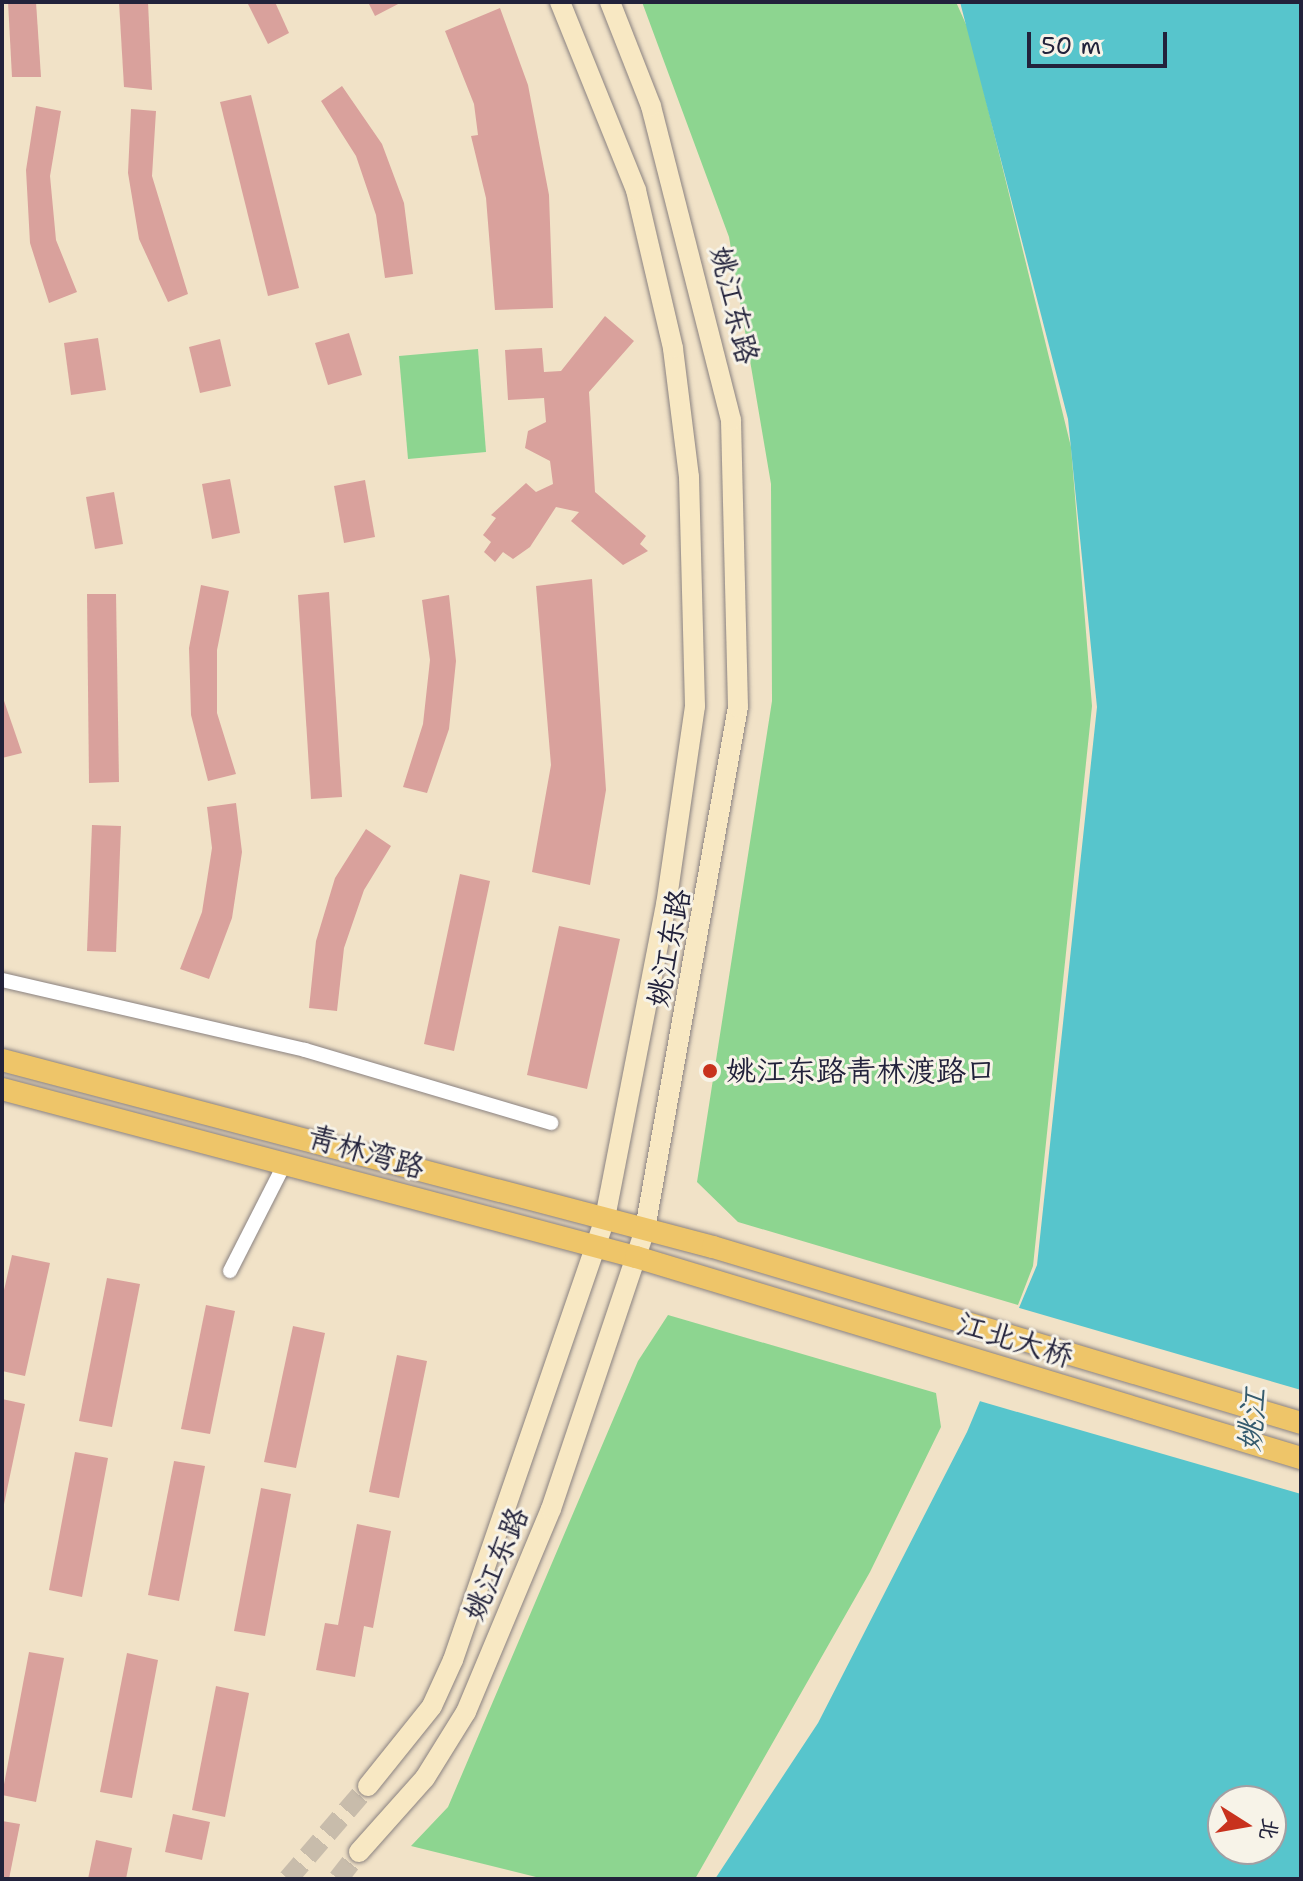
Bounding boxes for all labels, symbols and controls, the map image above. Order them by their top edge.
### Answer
scale bar [1031,16,1171,66]
text: 50 m [1041,30,1101,62]
street label: 姚江东路 [702,242,766,368]
street label: 姚江东路 [640,886,698,1010]
place label: 姚江东路青林渡路口 [726,1053,996,1089]
marker: 姚江东路青林渡路口 [701,1062,719,1080]
street label: 青林湾路 [303,1118,429,1186]
street label: 江北大桥 [952,1305,1078,1375]
water label: 姚江 [1230,1386,1274,1454]
street label: 姚江东路 [456,1502,536,1626]
north arrow [1207,1785,1287,1865]
text: 北 [1253,1816,1285,1843]

